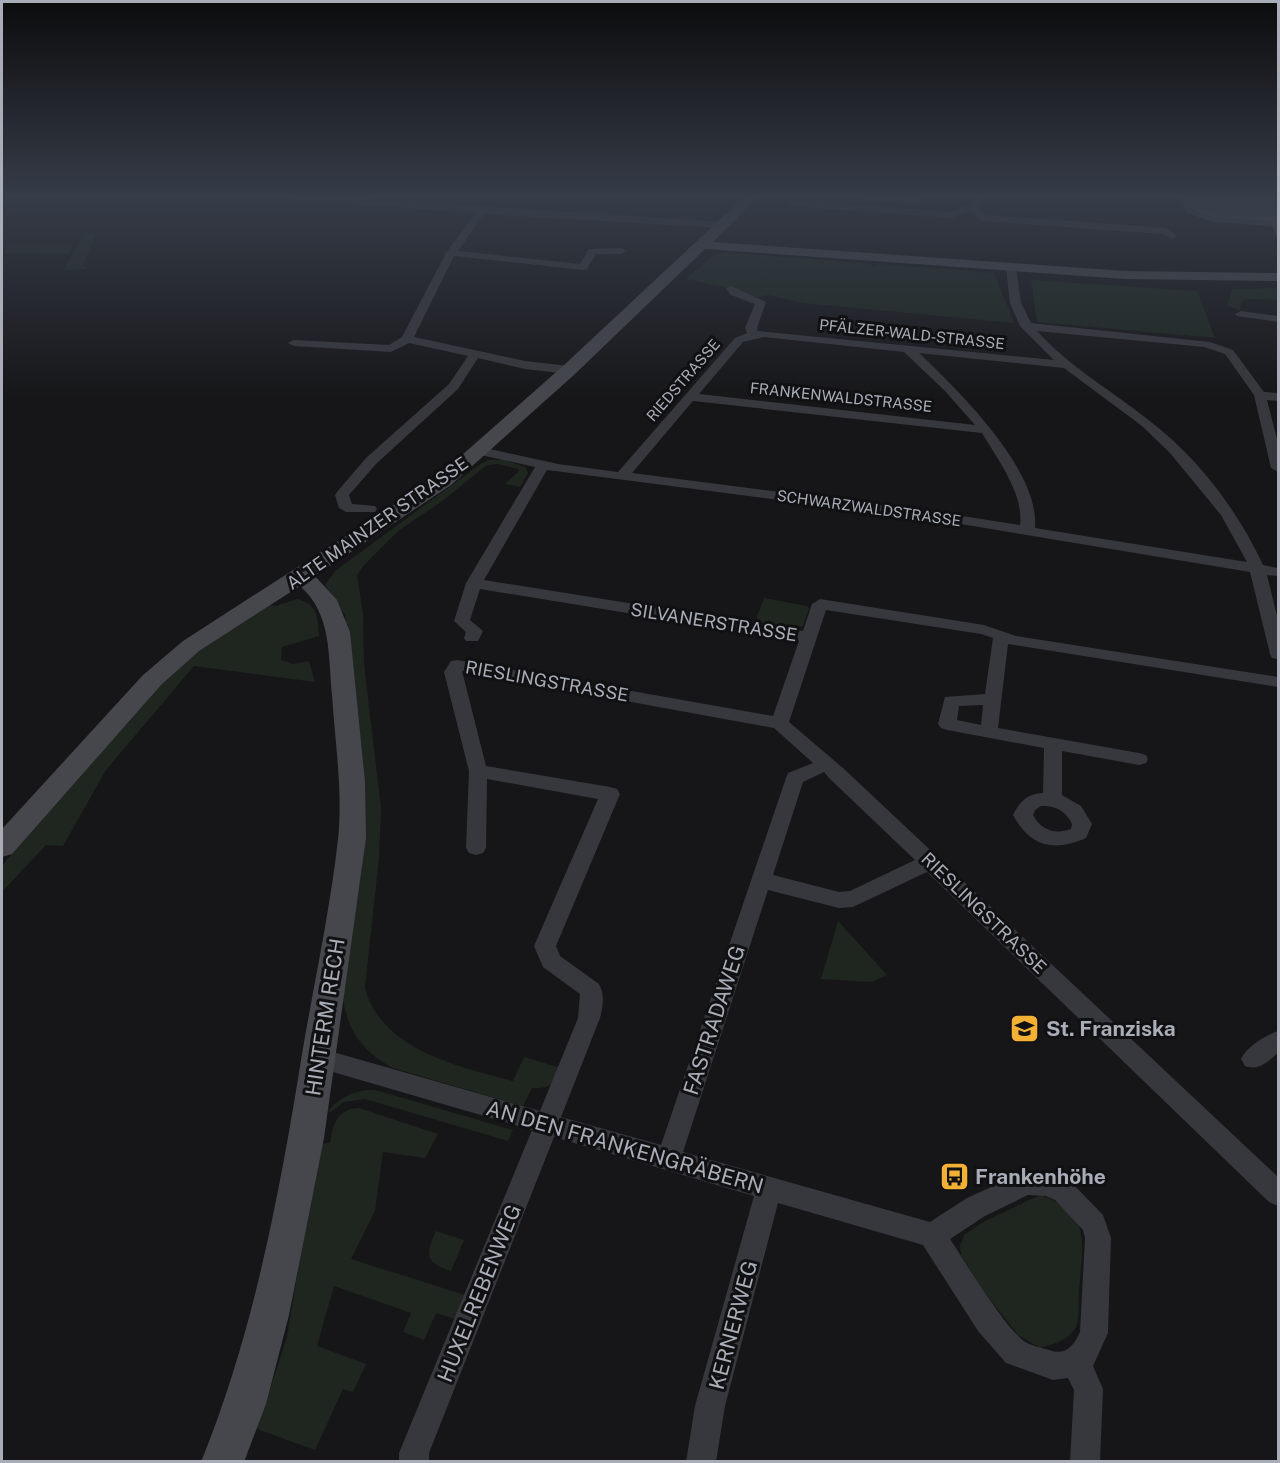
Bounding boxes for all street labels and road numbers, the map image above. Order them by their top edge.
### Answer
street label: PFÄLZER-WALD-STRASSE [819,315,1006,352]
street label: RIEDSTRASSE [643,336,723,424]
street label: FRANKENWALDSTRASSE [749,379,933,415]
street label: ALTE MAINZER STRASSE [282,452,472,594]
street label: SCHWARZWALDSTRASSE [776,487,962,529]
street label: SILVANERSTRASSE [629,598,799,646]
street label: RIESLINGSTRASSE [464,656,630,706]
street label: RIESLINGSTRASSE [917,848,1051,978]
street label: HINTERM RECH [300,936,350,1098]
street label: FASTRADAWEG [678,942,750,1098]
street label: AN DEN FRANKENGRÄBERN [483,1095,767,1199]
street label: HUXELREBENWEG [432,1200,526,1386]
street label: KERNERWEG [704,1258,762,1392]

